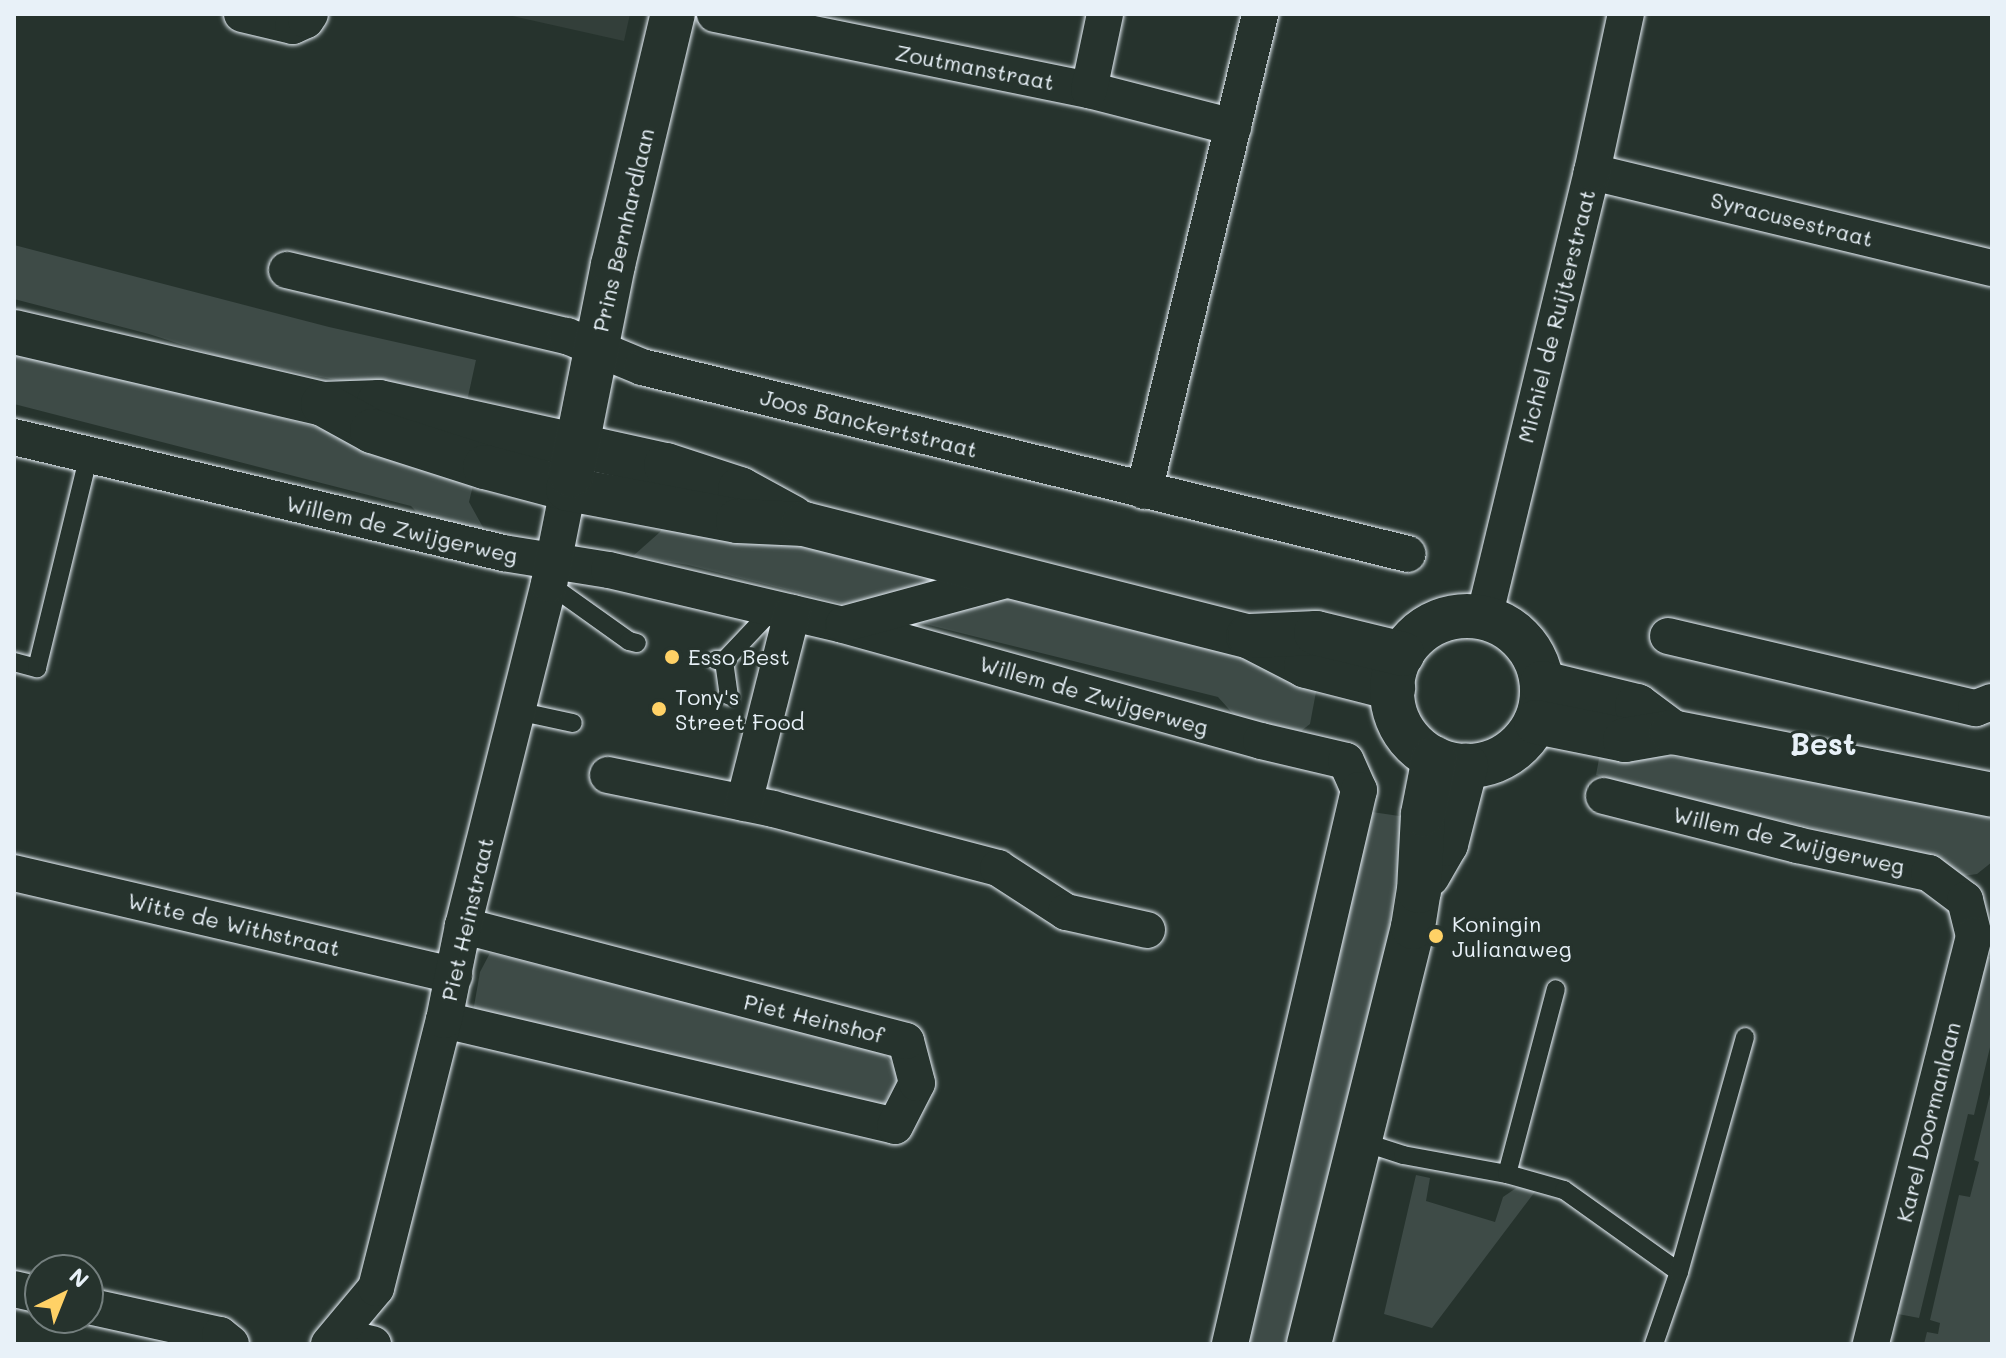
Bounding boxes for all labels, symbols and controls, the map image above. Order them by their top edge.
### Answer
street label: Zoutmanstraat [893,39,1057,95]
street label: Prins Bernhardlaan [587,126,659,334]
street label: Syracusestraat [1708,186,1876,252]
street label: Michiel de Ruijterstraat [1512,187,1600,445]
street label: Joos Banckertstraat [758,383,980,463]
street label: Willem de Zwijgerweg [284,490,520,568]
place label: Esso Best [688,644,790,670]
marker: Esso Best [663,648,681,666]
street label: Willem de Zwijgerweg [977,650,1211,740]
place label: Tony's Street Food [675,683,804,734]
marker: Tony's Street Food [650,700,668,718]
district label: Best [1790,725,1856,761]
street label: Willem de Zwijgerweg [1671,801,1907,879]
street label: Piet Heinstraat [435,835,499,1003]
street label: Witte de Withstraat [125,887,343,961]
place label: Koningin Julianaweg [1452,910,1571,962]
marker: Koningin Julianaweg [1427,927,1445,945]
street label: Piet Heinshof [741,988,887,1048]
street label: Karel Doormanlaan [1890,1019,1966,1225]
north arrow [24,1254,104,1334]
text: N [63,1261,95,1294]

